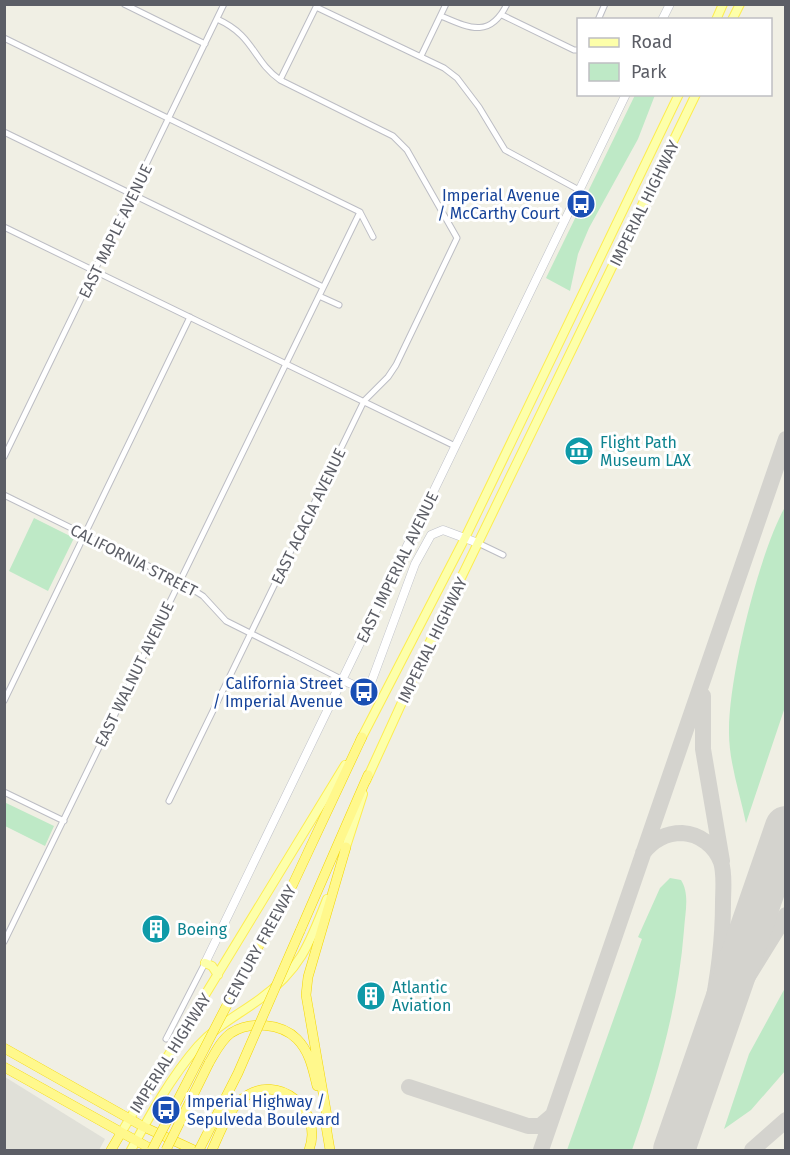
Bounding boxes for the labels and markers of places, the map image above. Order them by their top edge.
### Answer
place label: Imperial Avenue / McCarthy Court [437,186,560,223]
bus stop icon: Imperial Avenue / McCarthy Court [565,188,597,220]
place label: Flight Path Museum LAX [600,433,691,470]
museum icon: Flight Path Museum LAX [563,435,595,467]
place label: California Street / Imperial Avenue [213,674,343,711]
bus stop icon: California Street / Imperial Avenue [348,676,380,708]
building icon: Boeing [140,913,172,945]
place label: Boeing [177,920,228,939]
place label: Atlantic Aviation [392,978,451,1015]
building icon: Atlantic Aviation [355,980,387,1012]
place label: Imperial Highway / Sepulveda Boulevard [187,1092,340,1129]
bus stop icon: Imperial Highway / Sepulveda Boulevard [150,1094,182,1126]

